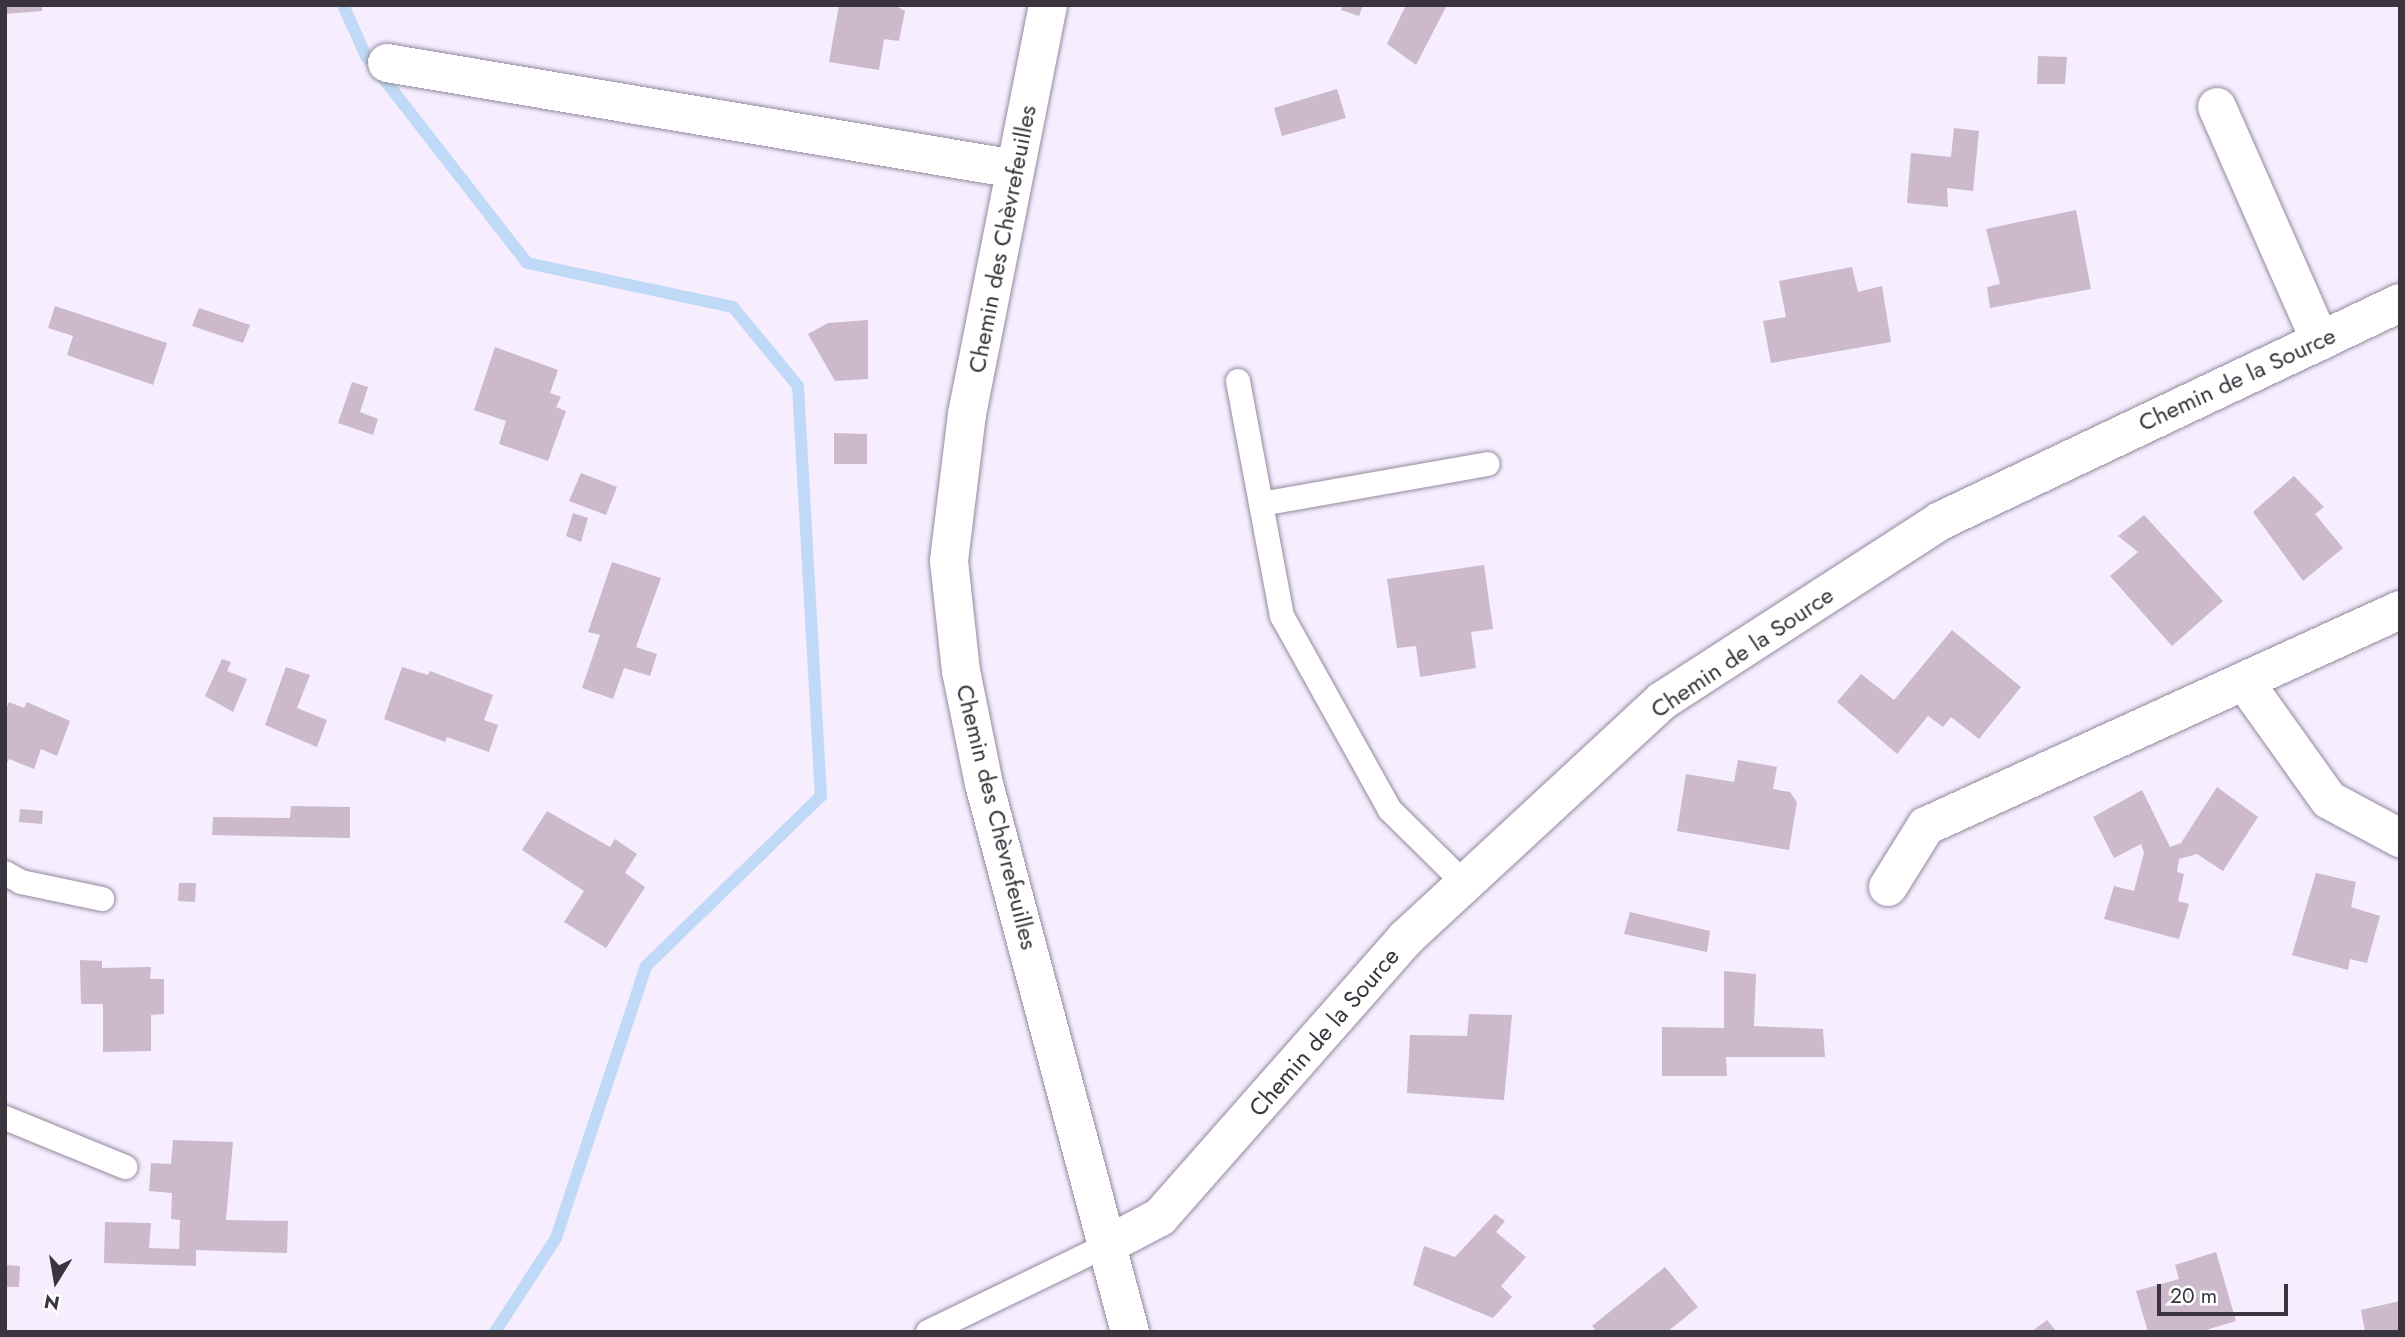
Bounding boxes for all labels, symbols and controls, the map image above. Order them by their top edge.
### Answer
street label: Chemin des Chèvrefeuilles [962,103,1042,375]
street label: Chemin de la Source [2134,321,2340,437]
street label: Chemin de la Source [1645,580,1839,724]
street label: Chemin des Chèvrefeuilles [950,681,1044,953]
street label: Chemin de la Source [1243,942,1405,1122]
north arrow [21,1246,91,1316]
scale bar [2160,1270,2291,1314]
text: 20 m [2170,1281,2217,1311]
text: N [42,1287,62,1317]

